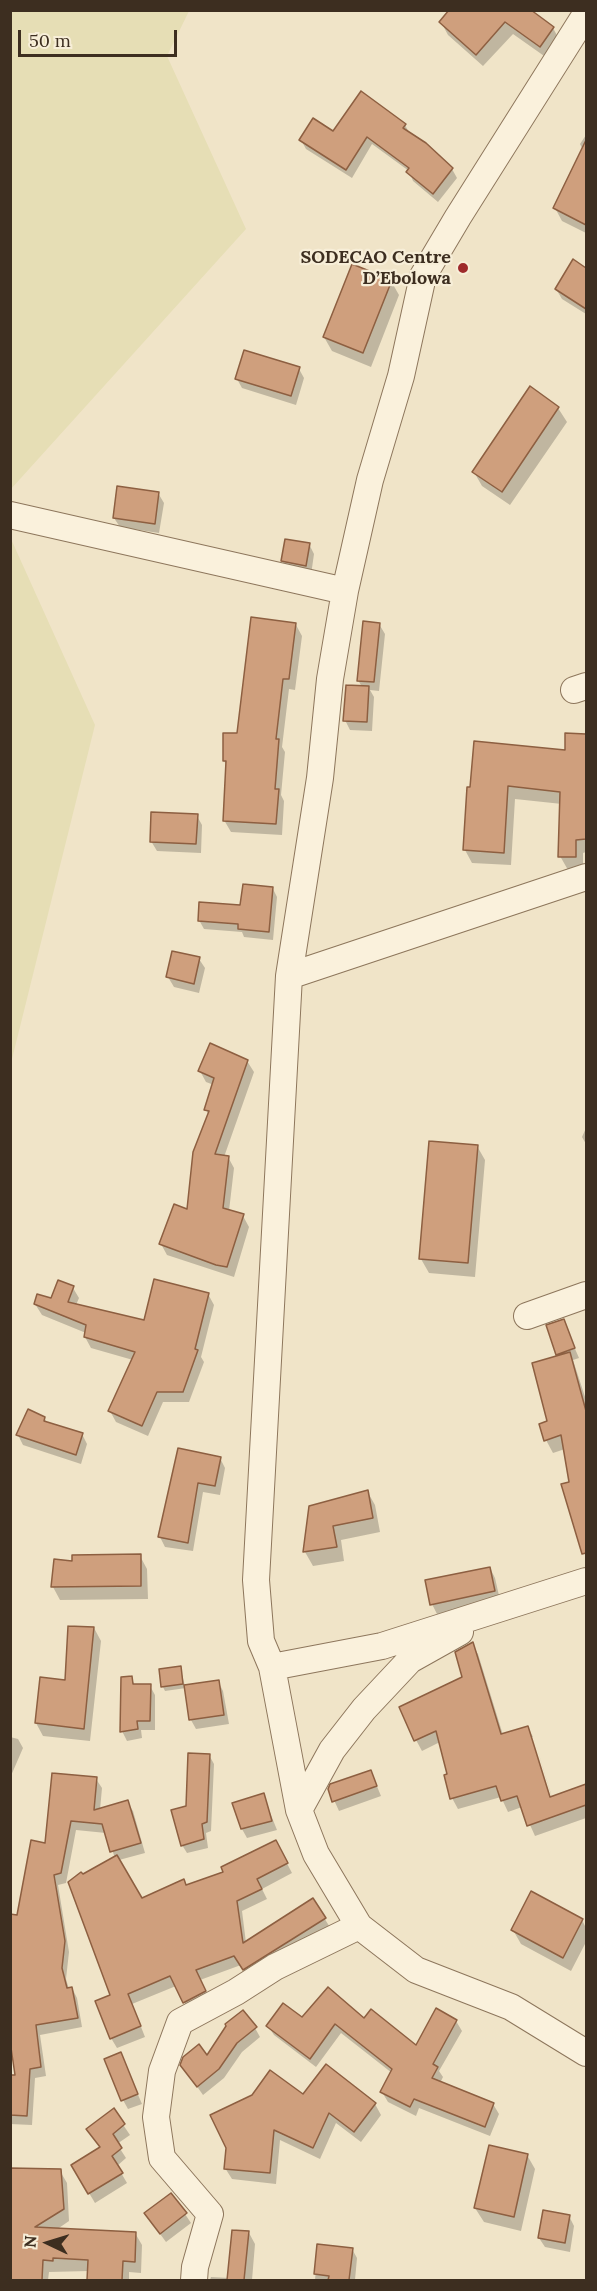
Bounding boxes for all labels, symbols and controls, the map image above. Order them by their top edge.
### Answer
scale bar [21,18,180,56]
text: 50 m [29,29,71,52]
place label: SODECAO Centre D’Ebolowa [300,247,451,290]
marker: SODECAO Centre D’Ebolowa [456,261,470,275]
north arrow [18,2213,78,2273]
text: N [20,2235,40,2249]

